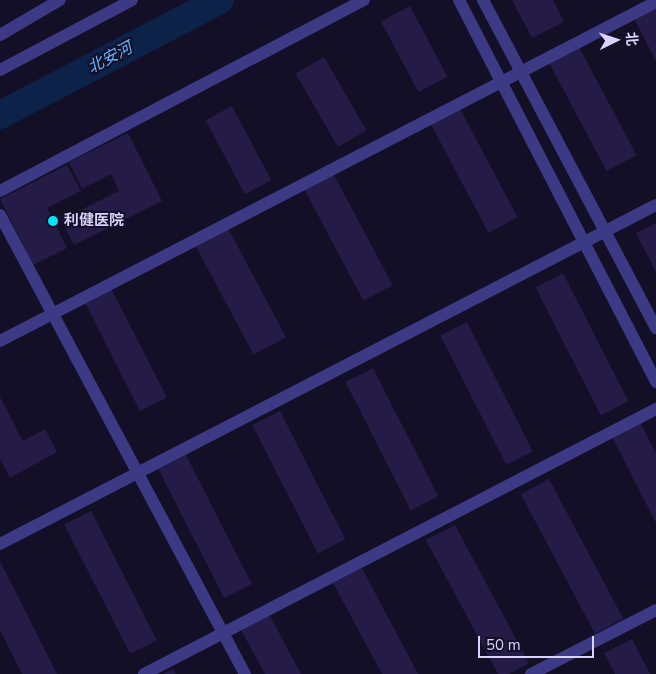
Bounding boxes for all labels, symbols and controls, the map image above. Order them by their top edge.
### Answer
north arrow [591,15,641,65]
text: 北 [621,31,641,47]
water label: 北安河 [84,38,136,78]
place label: 利健医院 [64,212,124,230]
marker: 利健医院 [46,214,60,228]
scale bar [481,626,597,658]
text: 50 m [486,635,521,655]

